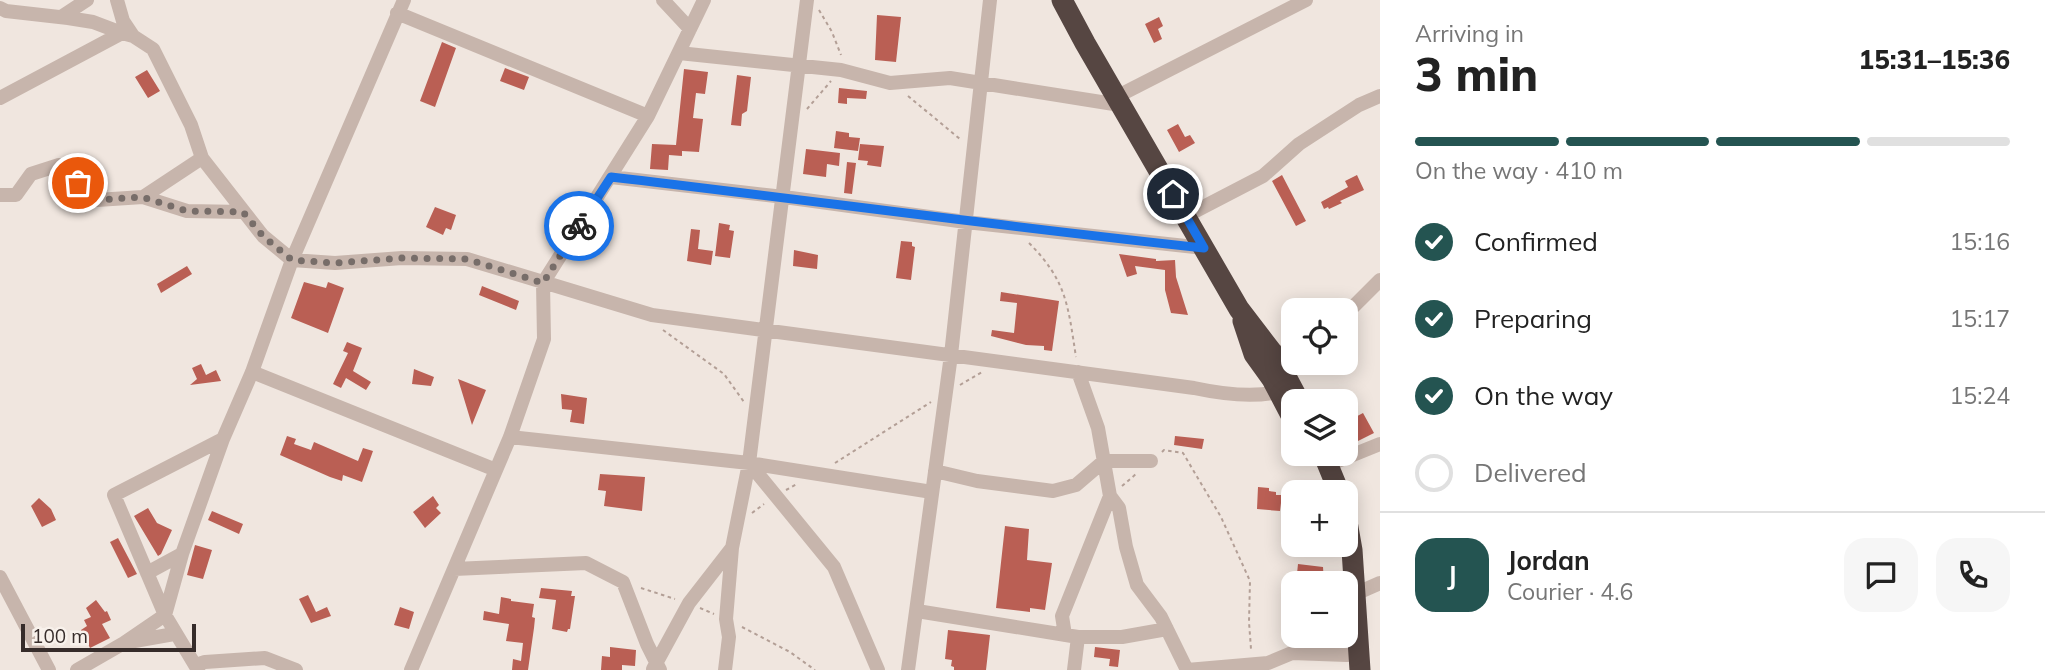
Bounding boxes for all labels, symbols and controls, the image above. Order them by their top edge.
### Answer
text: Arriving in [1415,19,1524,48]
text: 15:31–15:36 [1859,43,2010,76]
text: 3 min [1415,45,1538,103]
pin [48,153,108,213]
text: On the way · 410 m [1415,156,1623,185]
icon: bag [59,164,97,202]
pin [1143,164,1203,224]
icon: home [1154,175,1192,213]
courier [544,191,614,261]
icon: bike [560,207,598,245]
icon: check [1415,223,1453,261]
text: Confirmed [1474,225,1598,258]
text: 15:16 [1950,227,2010,256]
map controls [1281,298,1358,648]
button: locate [1281,298,1358,375]
icon: check [1415,300,1453,338]
text: Preparing [1474,302,1592,335]
text: 15:17 [1950,304,2010,333]
icon: check [1415,377,1453,415]
text: On the way [1474,379,1613,412]
text: 15:24 [1950,381,2010,410]
button: layers [1281,389,1358,466]
text: Delivered [1474,456,1587,489]
button: + [1281,480,1358,557]
button: chat [1844,538,1918,612]
button: phone [1936,538,2010,612]
text: Jordan [1507,544,1590,577]
text: J [1447,559,1457,592]
button: − [1281,571,1358,648]
text: Courier · 4.6 [1507,577,1633,606]
scale bar [21,621,196,653]
text: 100 m [32,624,88,648]

